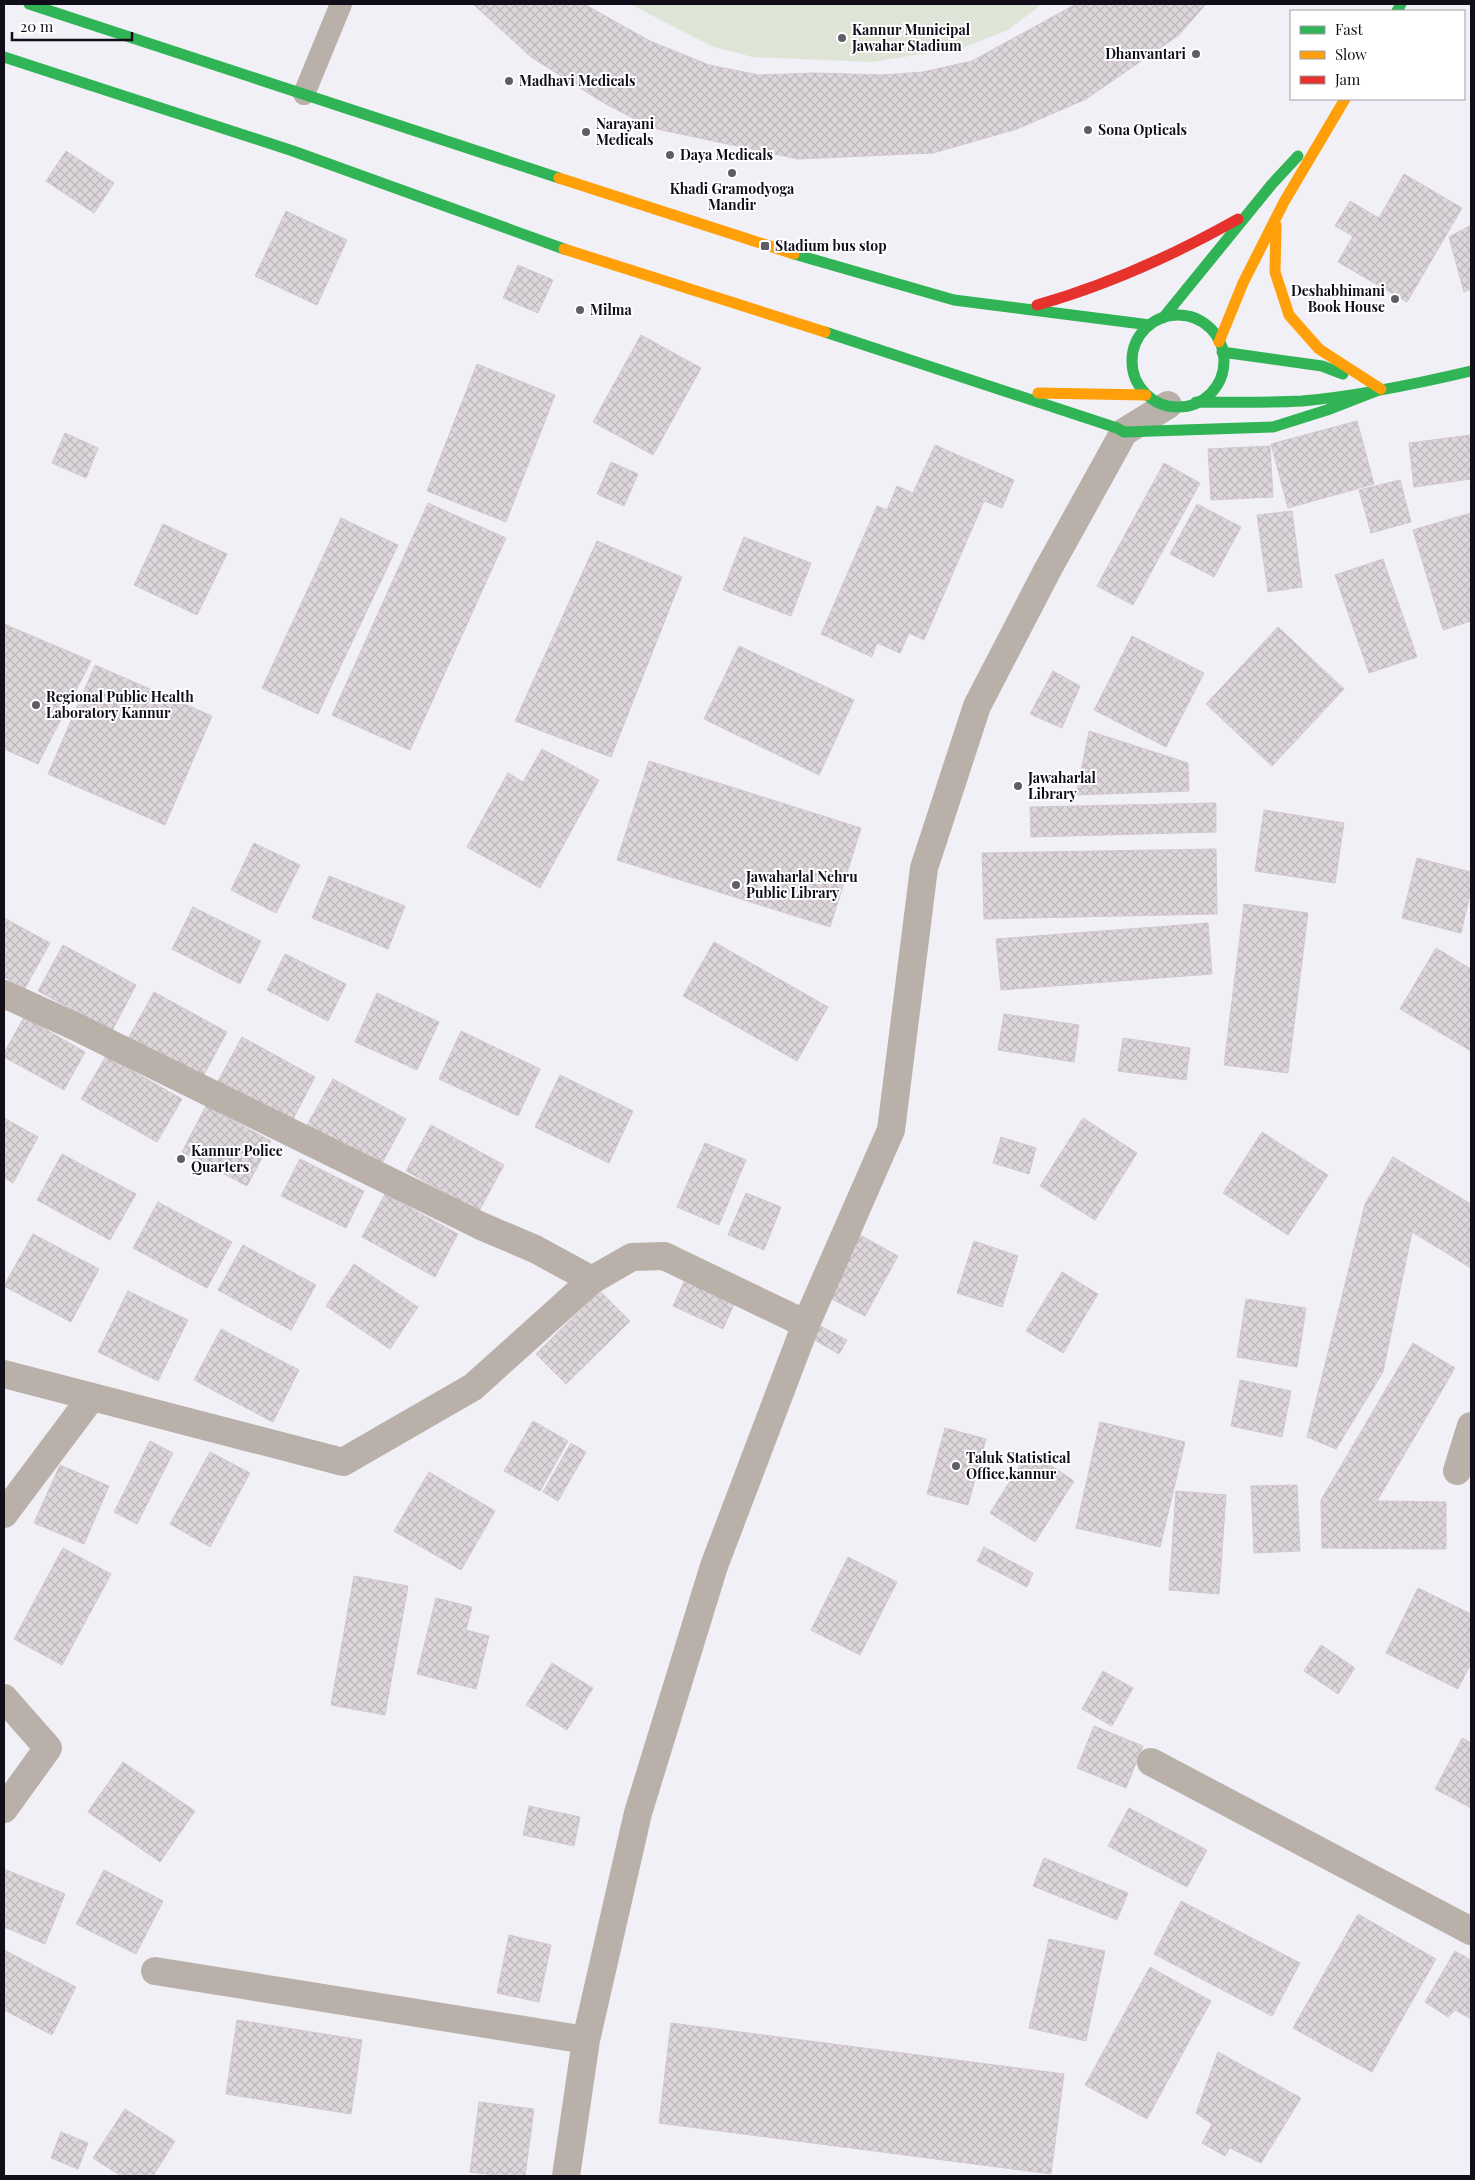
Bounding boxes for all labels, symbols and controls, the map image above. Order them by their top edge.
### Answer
scale bar [12,10,132,42]
legend [1290,10,1465,100]
text: 20 m [20,16,54,36]
text: Fast [1335,19,1364,39]
place label: Kannur Municipal Jawahar Stadium [851,20,971,55]
marker: Kannur Municipal Jawahar Stadium [836,32,848,44]
place label: Dhanvantari [1105,44,1187,63]
text: Slow [1335,44,1367,64]
marker: Dhanvantari [1190,48,1202,60]
text: Jam [1334,69,1361,89]
place label: Madhavi Medicals [519,71,636,90]
marker: Madhavi Medicals [503,75,515,87]
place label: Narayani Medicals [596,114,655,149]
place label: Sona Opticals [1098,120,1187,139]
marker: Sona Opticals [1082,124,1094,136]
marker: Narayani Medicals [580,126,592,138]
place label: Daya Medicals [680,145,773,164]
marker: Daya Medicals [664,149,676,161]
marker: Khadi Gramodyoga Mandir [726,167,738,179]
place label: Khadi Gramodyoga Mandir [670,179,795,214]
place label: Stadium bus stop [775,236,887,255]
marker: Stadium bus stop [759,240,771,252]
place label: Deshabhimani Book House [1291,281,1386,316]
marker: Deshabhimani Book House [1389,293,1401,305]
place label: Milma [590,300,632,319]
marker: Milma [574,304,586,316]
place label: Regional Public Health Laboratory Kannur [46,687,194,722]
marker: Regional Public Health Laboratory Kannur [30,699,42,711]
place label: Jawaharlal Library [1027,768,1097,803]
marker: Jawaharlal Library [1012,780,1024,792]
place label: Jawaharlal Nehru Public Library [745,867,858,902]
marker: Jawaharlal Nehru Public Library [730,879,742,891]
place label: Kannur Police Quarters [191,1141,283,1176]
marker: Kannur Police Quarters [175,1153,187,1165]
place label: Taluk Statistical Office,kannur [966,1448,1071,1483]
marker: Taluk Statistical Office,kannur [950,1460,962,1472]

